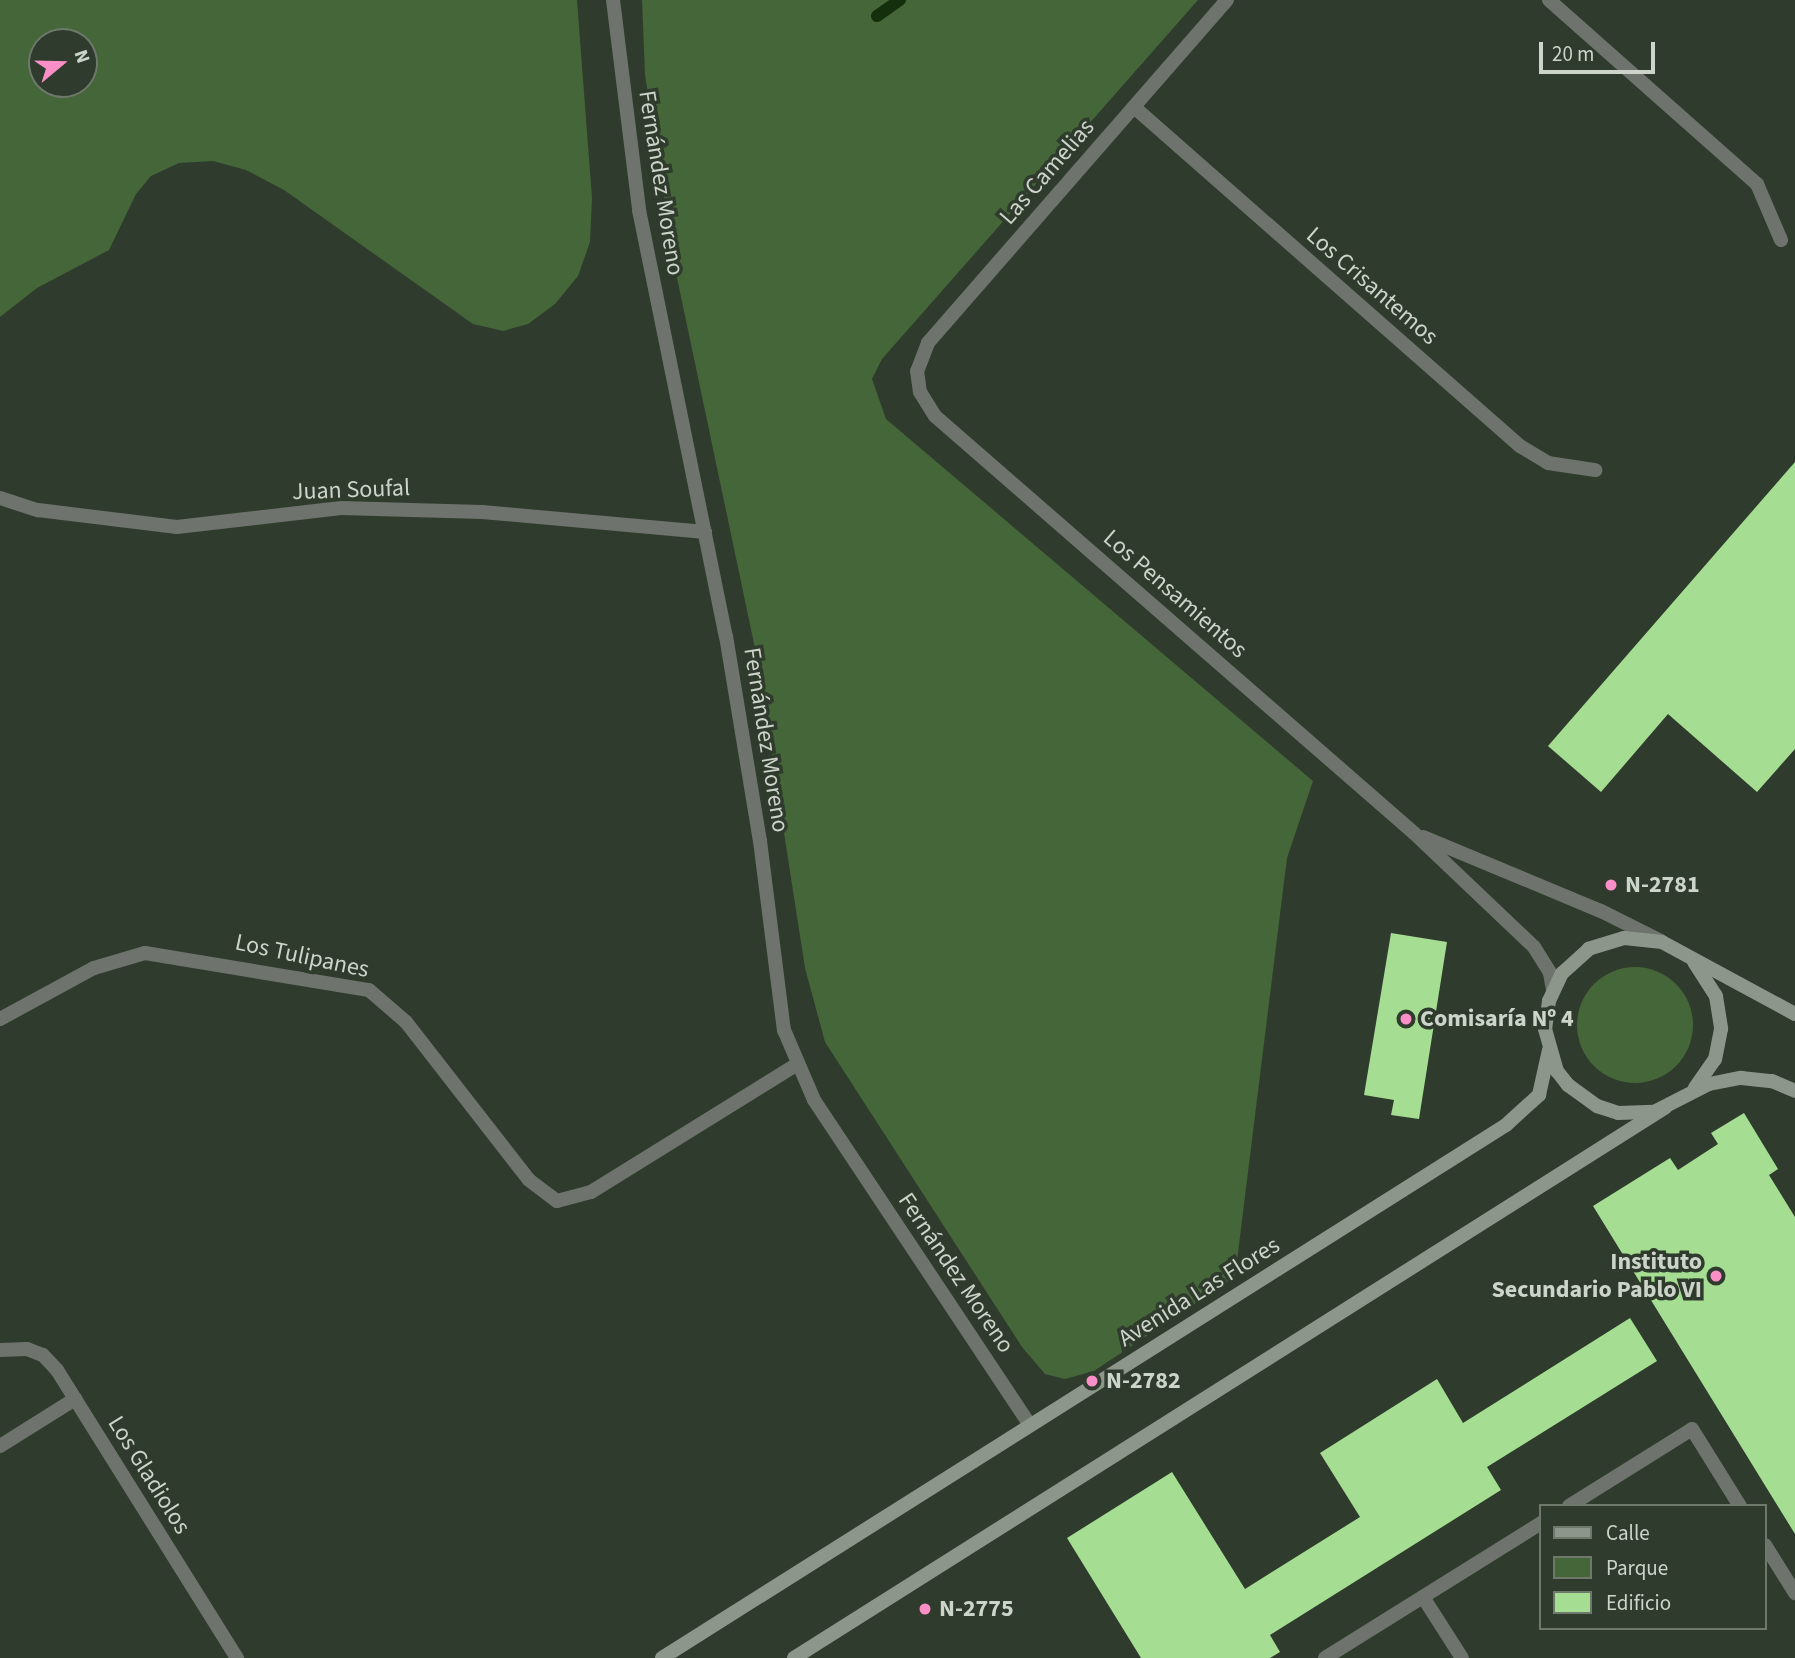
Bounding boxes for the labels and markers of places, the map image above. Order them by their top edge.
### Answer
place label: N-2781 [1625,871,1700,899]
marker: N-2781 [1603,877,1619,893]
place label: Comisaría Nº 4 [1420,1005,1574,1033]
marker: Comisaría Nº 4 [1398,1011,1414,1027]
place label: Instituto Secundario Pablo VI [1491,1248,1702,1304]
marker: Instituto Secundario Pablo VI [1708,1268,1724,1284]
place label: N-2782 [1106,1367,1181,1395]
marker: N-2782 [1084,1373,1100,1389]
place label: N-2775 [939,1595,1014,1623]
marker: N-2775 [917,1601,933,1617]

